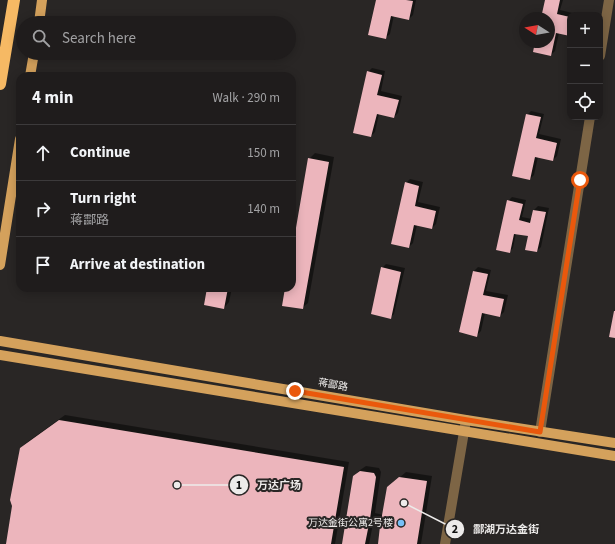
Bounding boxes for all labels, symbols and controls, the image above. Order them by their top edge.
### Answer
north arrow [519,12,555,48]
map controls [567,12,603,120]
button: + [567,12,603,48]
search box [16,16,296,60]
icon: search [30,27,52,49]
text: Search here [62,28,136,49]
button: − [567,48,603,84]
button: locate [567,84,603,120]
text: 4 min [32,86,73,110]
text: Walk · 290 m [212,89,280,107]
icon: ahead [32,142,54,164]
text: Continue [70,142,130,163]
text: 150 m [247,144,280,162]
route start [571,171,589,189]
text: Turn right [70,188,136,209]
icon: right [32,198,54,220]
text: 140 m [247,200,280,218]
text: 蒋酃路 [70,211,109,229]
icon: arrive [32,254,54,276]
text: Arrive at destination [70,254,205,275]
street label: 蒋酃路 [317,376,349,394]
route end [286,382,304,400]
callout: 万达广场 [229,474,309,497]
text: 1 [236,477,242,494]
text: 万达广场 [257,478,301,493]
place label: 万达金街公寓2号楼 [308,516,393,530]
marker: 万达金街公寓2号楼 [396,518,406,528]
callout: 酃湖万达金街 [445,518,547,541]
text: 2 [452,521,458,538]
text: 酃湖万达金街 [473,522,539,537]

